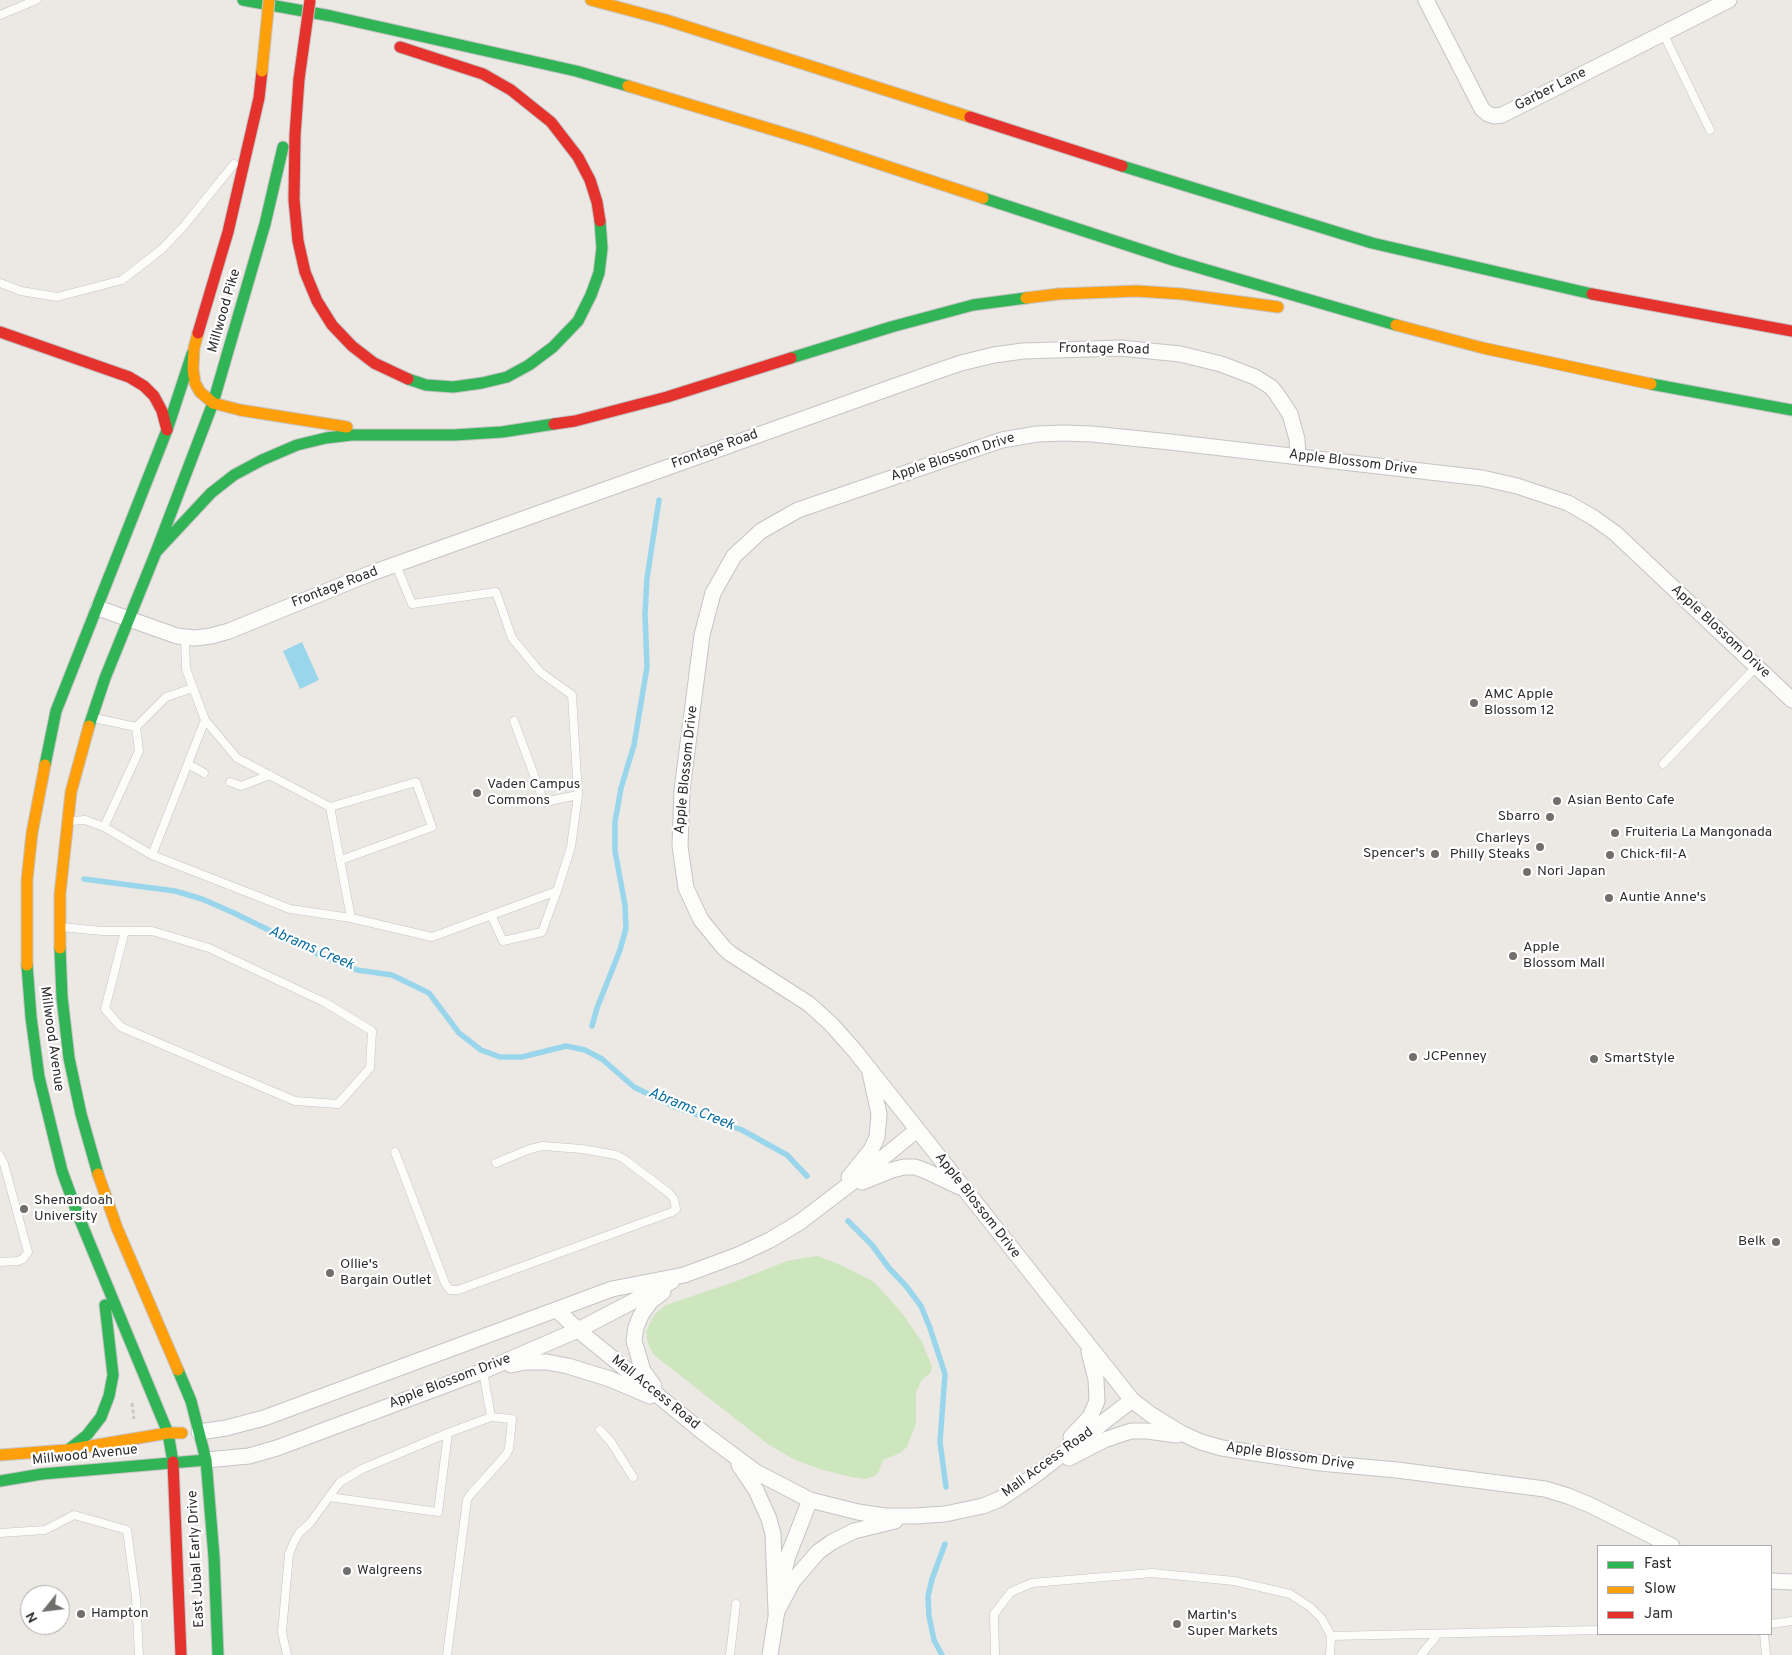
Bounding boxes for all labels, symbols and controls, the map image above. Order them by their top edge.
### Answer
street label: Garber Lane [1512,65,1590,115]
street label: Millwood Pike [205,267,245,355]
street label: Frontage Road [1058,341,1150,359]
street label: Frontage Road [669,427,761,473]
street label: Apple Blossom Drive [889,430,1017,486]
street label: Apple Blossom Drive [1288,447,1418,479]
street label: Frontage Road [289,564,381,612]
street label: Apple Blossom Drive [1667,582,1773,682]
place label: AMC Apple Blossom 12 [1484,687,1554,720]
marker: AMC Apple Blossom 12 [1468,697,1480,709]
street label: Apple Blossom Drive [672,705,702,835]
place label: Vaden Campus Commons [487,777,580,810]
marker: Vaden Campus Commons [471,787,483,799]
place label: Asian Bento Cafe [1567,793,1674,809]
marker: Asian Bento Cafe [1551,795,1563,807]
place label: Sbarro [1498,809,1540,825]
marker: Sbarro [1544,811,1556,823]
place label: Fruiteria La Mangonada [1625,825,1772,841]
marker: Fruiteria La Mangonada [1609,827,1621,839]
place label: Charleys Philly Steaks [1450,831,1530,864]
marker: Charleys Philly Steaks [1534,841,1546,853]
place label: Spencer's [1363,846,1425,862]
place label: Chick-fil-A [1620,847,1687,863]
marker: Spencer's [1429,848,1441,860]
marker: Chick-fil-A [1604,849,1616,861]
place label: Nori Japan [1537,864,1606,880]
marker: Nori Japan [1521,866,1533,878]
place label: Auntie Anne's [1619,890,1706,906]
marker: Auntie Anne's [1603,892,1615,904]
water label: Abrams Creek [266,923,356,975]
place label: Apple Blossom Mall [1523,940,1605,972]
marker: Apple Blossom Mall [1507,950,1519,962]
street label: Millwood Avenue [35,985,67,1093]
place label: JCPenney [1423,1049,1487,1065]
marker: JCPenney [1407,1051,1419,1063]
place label: SmartStyle [1604,1051,1675,1067]
marker: SmartStyle [1588,1053,1600,1065]
water label: Abrams Creek [645,1085,737,1135]
street label: Apple Blossom Drive [931,1150,1023,1262]
place label: Shenandoah University [34,1193,113,1226]
marker: Shenandoah University [18,1203,30,1215]
place label: Belk [1738,1234,1766,1250]
marker: Belk [1770,1236,1782,1248]
place label: Ollie's Bargain Outlet [340,1257,431,1290]
marker: Ollie's Bargain Outlet [324,1267,336,1279]
street label: Apple Blossom Drive [387,1351,513,1413]
street label: Mall Access Road [607,1352,703,1434]
street label: Mall Access Road [999,1424,1097,1502]
street label: Apple Blossom Drive [1225,1440,1355,1474]
street label: Millwood Avenue [31,1442,139,1470]
street label: East Jubal Early Drive [185,1490,209,1628]
legend [1597,1545,1772,1635]
text: Fast [1644,1555,1672,1574]
place label: Walgreens [357,1563,422,1579]
marker: Walgreens [341,1565,353,1577]
text: Slow [1644,1580,1676,1599]
north arrow [20,1585,70,1635]
text: Jam [1644,1605,1673,1624]
place label: Hampton [91,1606,149,1622]
marker: Hampton [75,1608,87,1620]
place label: Martin's Super Markets [1187,1608,1278,1640]
text: N [22,1609,42,1626]
marker: Martin's Super Markets [1171,1618,1183,1630]

